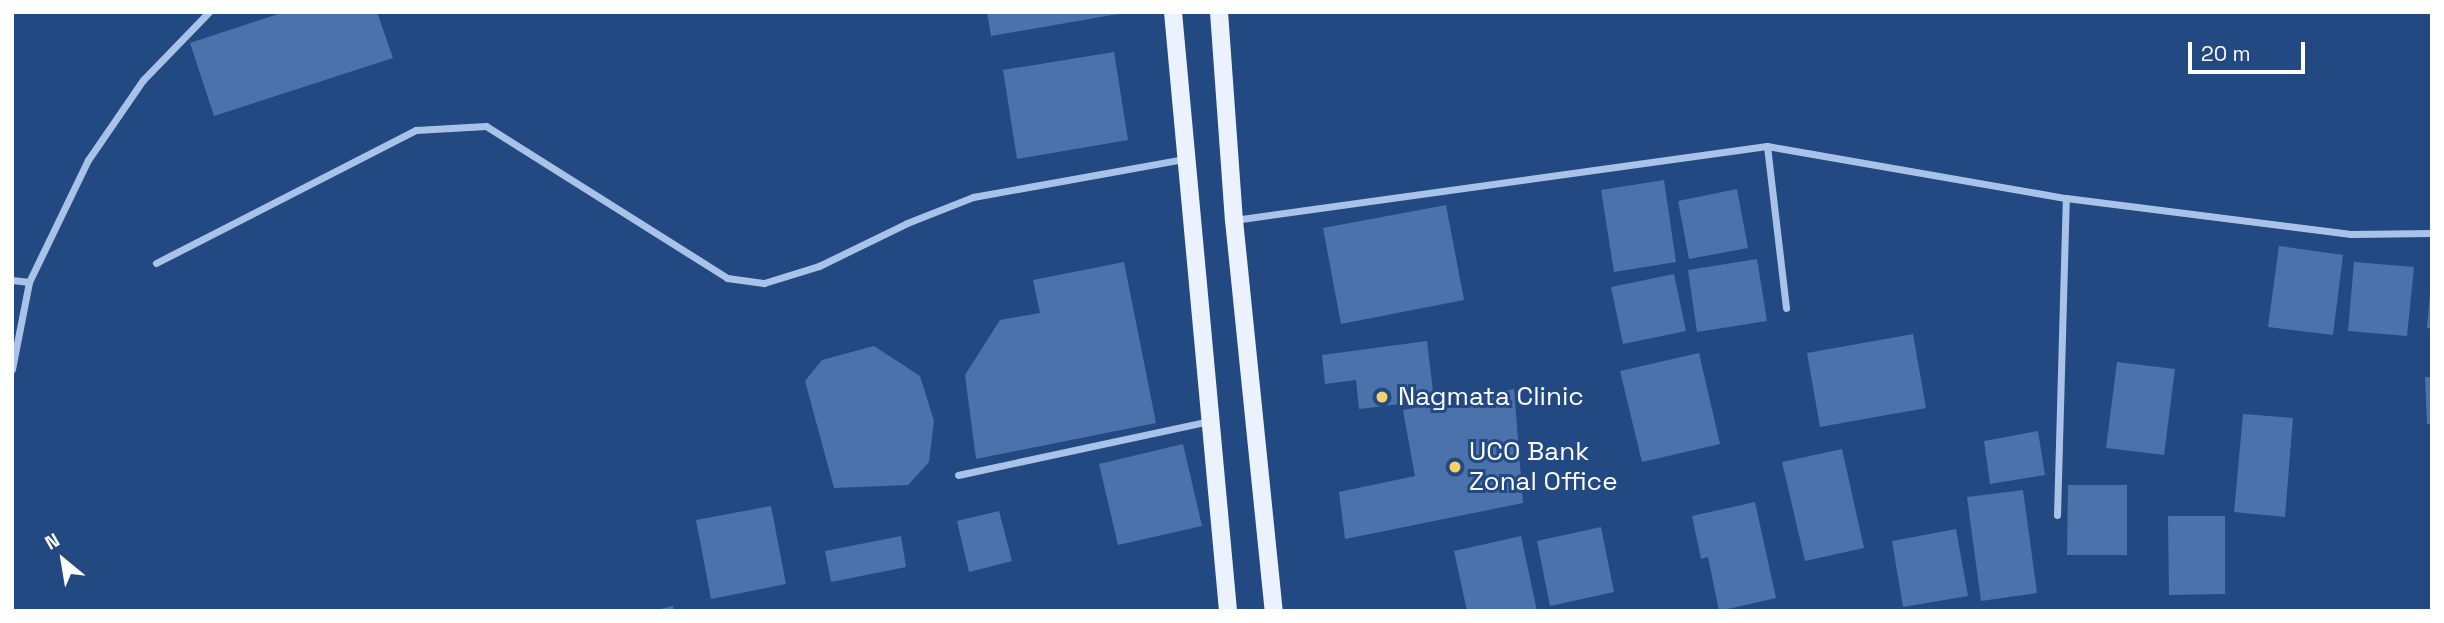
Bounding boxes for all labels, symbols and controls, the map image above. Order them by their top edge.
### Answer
scale bar [2192,28,2309,72]
text: 20 m [2201,40,2251,67]
place label: Nagmata Clinic [1398,381,1584,413]
marker: Nagmata Clinic [1372,387,1392,407]
place label: UCO Bank Zonal Office [1469,436,1618,498]
marker: UCO Bank Zonal Office [1447,459,1463,475]
north arrow [28,525,98,595]
text: N [40,527,64,555]

